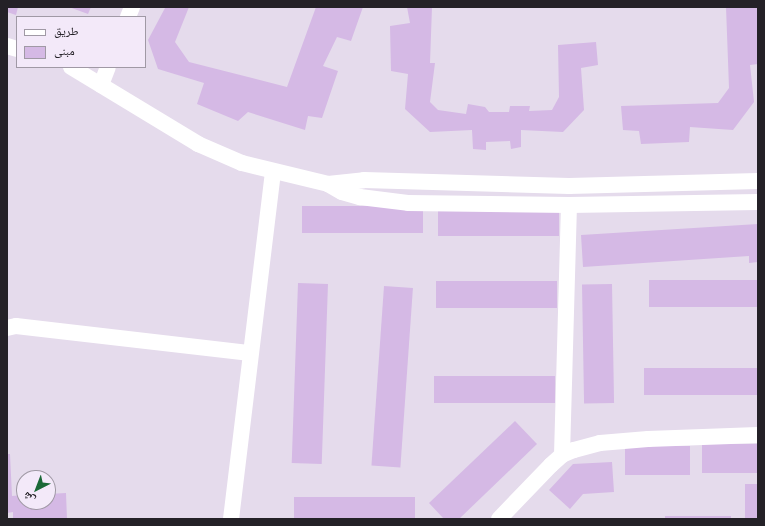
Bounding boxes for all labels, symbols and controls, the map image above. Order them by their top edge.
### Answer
legend [16,16,146,68]
text: طريق [54,23,79,38]
text: مبنى [54,43,75,58]
north arrow [16,470,56,510]
text: ش [20,489,38,507]

